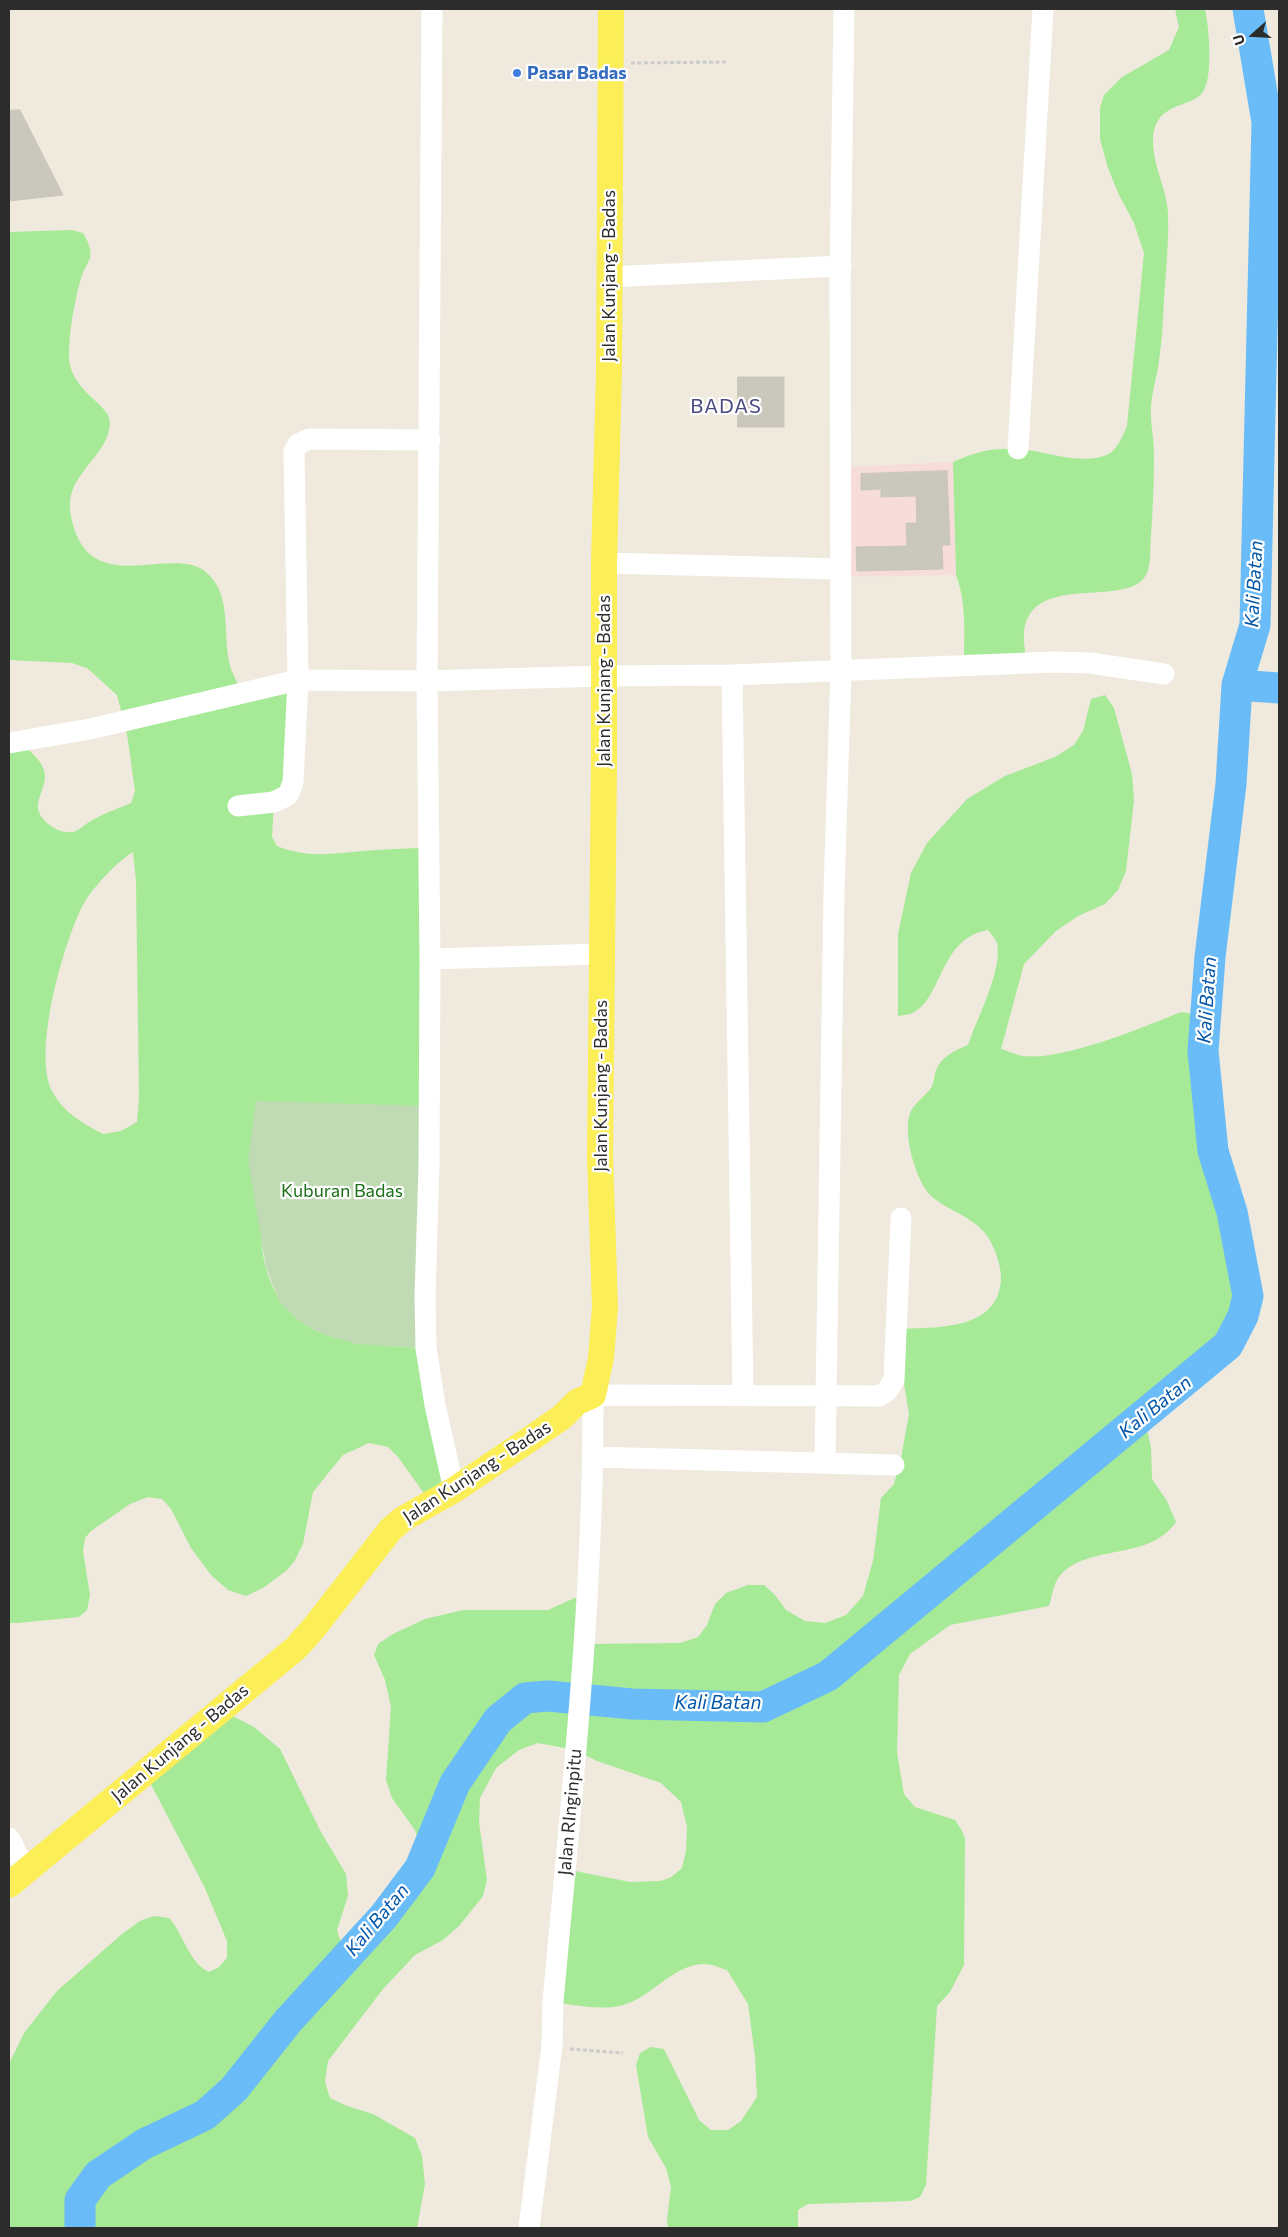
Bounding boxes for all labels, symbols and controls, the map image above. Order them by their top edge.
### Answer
north arrow [1228,10,1278,60]
text: U [1229,32,1248,48]
place label: Pasar Badas [527,62,627,84]
marker: Pasar Badas [511,67,523,79]
street label: Jalan Kunjang - Badas [598,190,620,362]
district label: BADAS [690,394,762,418]
water label: Kali Batan [1240,540,1268,628]
street label: Jalan Kunjang - Badas [593,595,615,767]
water label: Kali Batan [1193,956,1221,1044]
street label: Jalan Kunjang - Badas [590,1000,612,1172]
park label: Kuburan Badas [281,1180,403,1202]
water label: Kali Batan [1114,1371,1196,1443]
street label: Jalan Kunjang - Badas [399,1416,555,1528]
street label: Jalan Kunjang - Badas [107,1679,253,1807]
water label: Kali Batan [675,1692,761,1714]
street label: Jalan RInginpitu [554,1748,586,1876]
water label: Kali Batan [340,1879,414,1961]

